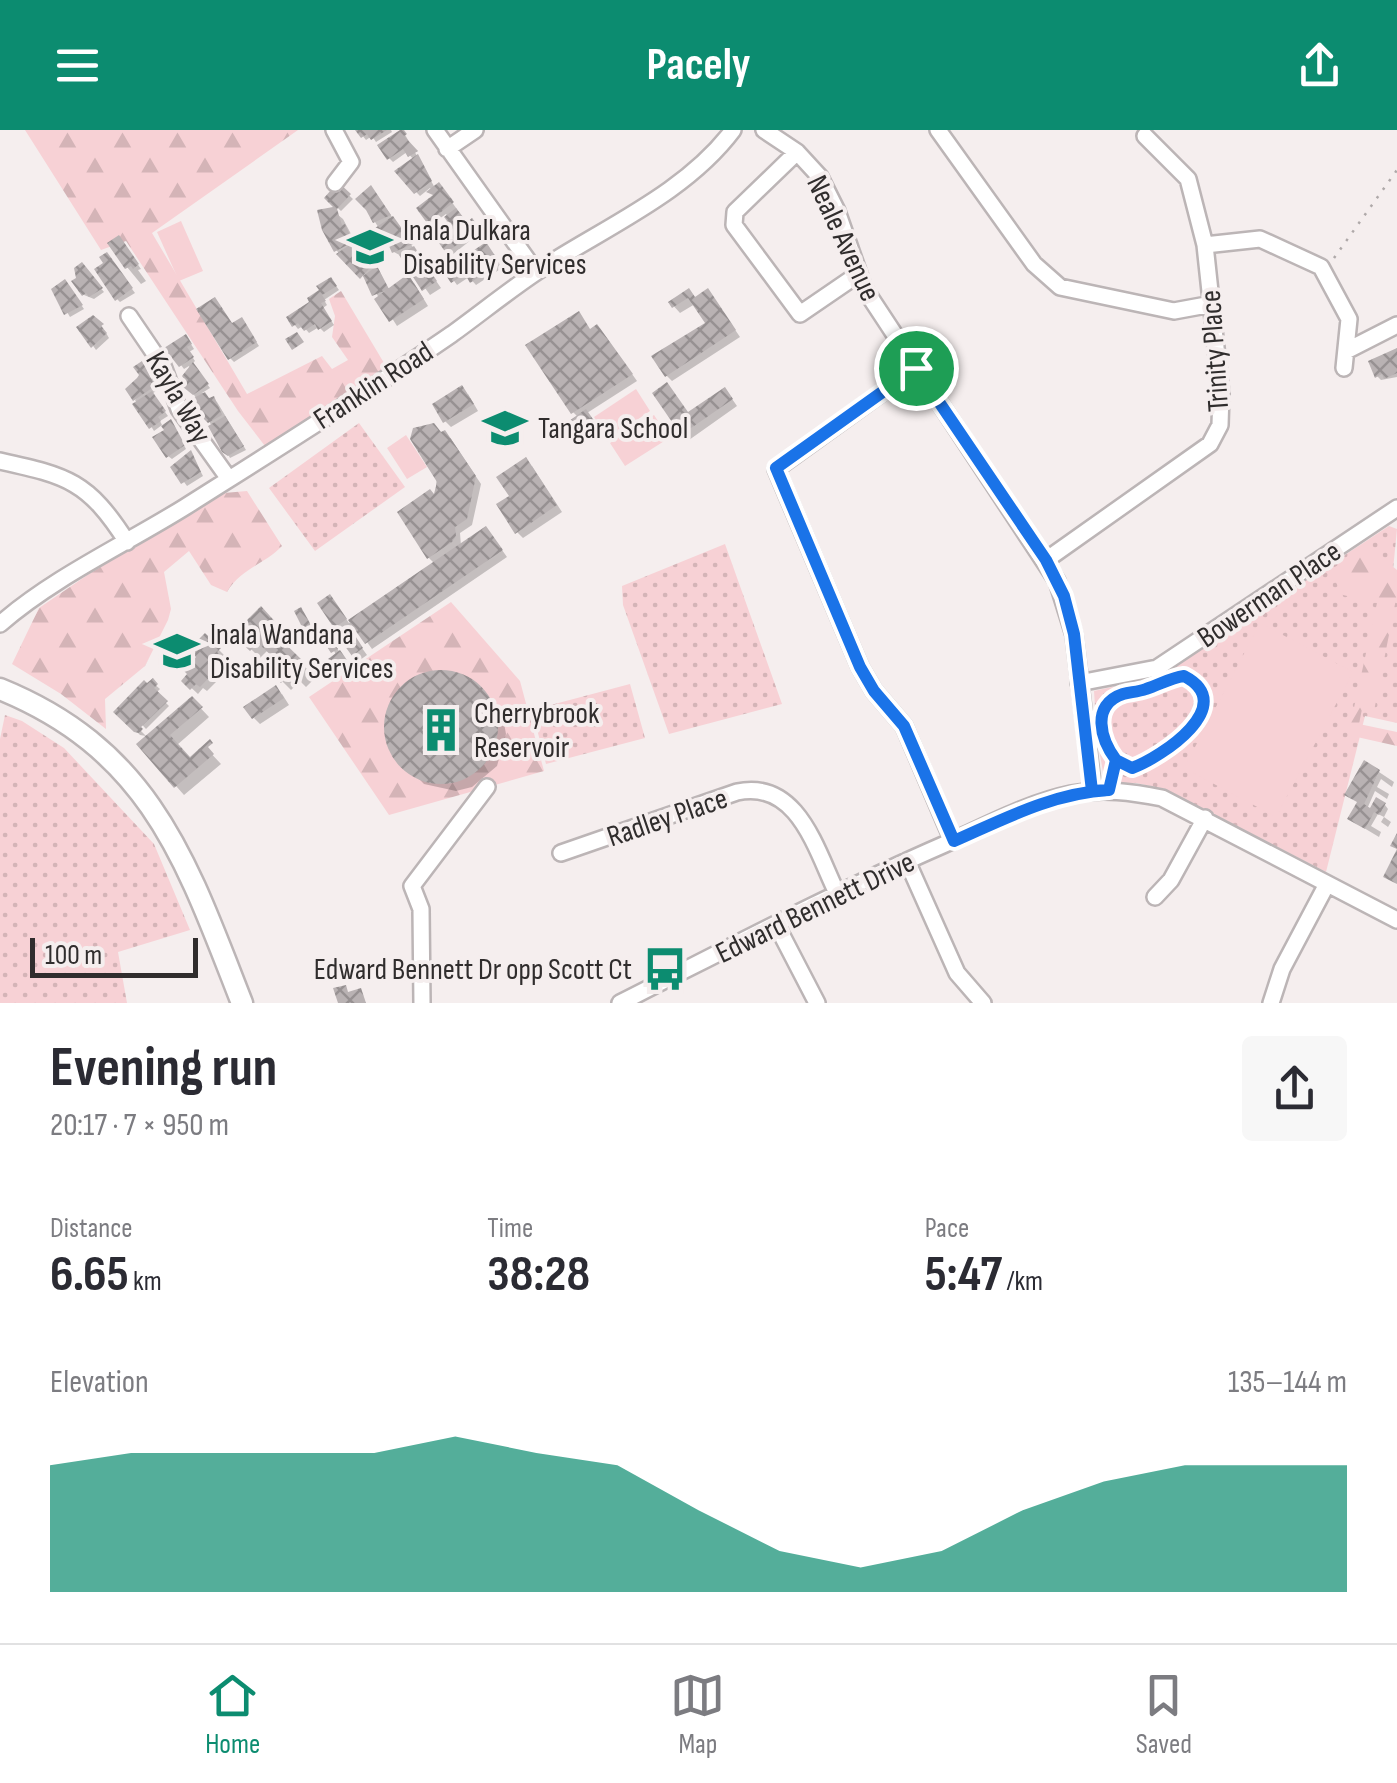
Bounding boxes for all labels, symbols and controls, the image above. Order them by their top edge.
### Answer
icon: menu [50,38,105,93]
text: Pacely [646,38,751,93]
icon: share [1292,38,1347,93]
street label: Neale Avenue [798,170,888,307]
place label: Inala Dulkara Disability Services [403,213,587,283]
school or university icon: Inala Dulkara Disability Services [346,223,394,271]
street label: Trinity Place [1193,289,1237,413]
pin [874,326,959,411]
street label: Franklin Road [307,334,440,438]
icon: arrive [889,341,944,396]
street label: Kayla Way [138,345,219,450]
school or university icon: Tangara School [481,404,529,452]
place label: Tangara School [538,411,688,447]
street label: Bowerman Place [1191,534,1348,656]
place label: Inala Wandana Disability Services [210,617,394,687]
school or university icon: Inala Wandana Disability Services [153,627,201,675]
place label: Cherrybrook Reservoir [474,696,600,766]
building icon: Cherrybrook Reservoir [417,706,465,754]
street label: Radley Place [602,781,732,855]
street label: Edward Bennett Drive [710,844,921,972]
scale bar [30,933,198,978]
text: 100 m [45,939,102,972]
bus stop icon: Edward Bennett Dr opp Scott Ct [641,945,689,993]
place label: Edward Bennett Dr opp Scott Ct [314,952,632,988]
text: Evening run [50,1035,277,1102]
button: share [1242,1036,1347,1141]
text: 20:17 · 7 × 950 m [50,1106,229,1145]
text: Distance [50,1212,133,1245]
text: Time [487,1212,533,1245]
text: Pace [925,1212,969,1245]
text: 6.65 [50,1245,129,1305]
text: 38:28 [487,1245,590,1305]
text: 5:47 [925,1245,1002,1305]
text: km [129,1265,162,1298]
text: /km [1002,1265,1043,1298]
text: Elevation [50,1363,149,1402]
text: 135–144 m [1228,1363,1347,1402]
tab: Home [205,1668,260,1761]
tab: Map [670,1668,725,1761]
tab: Saved [1136,1668,1192,1761]

